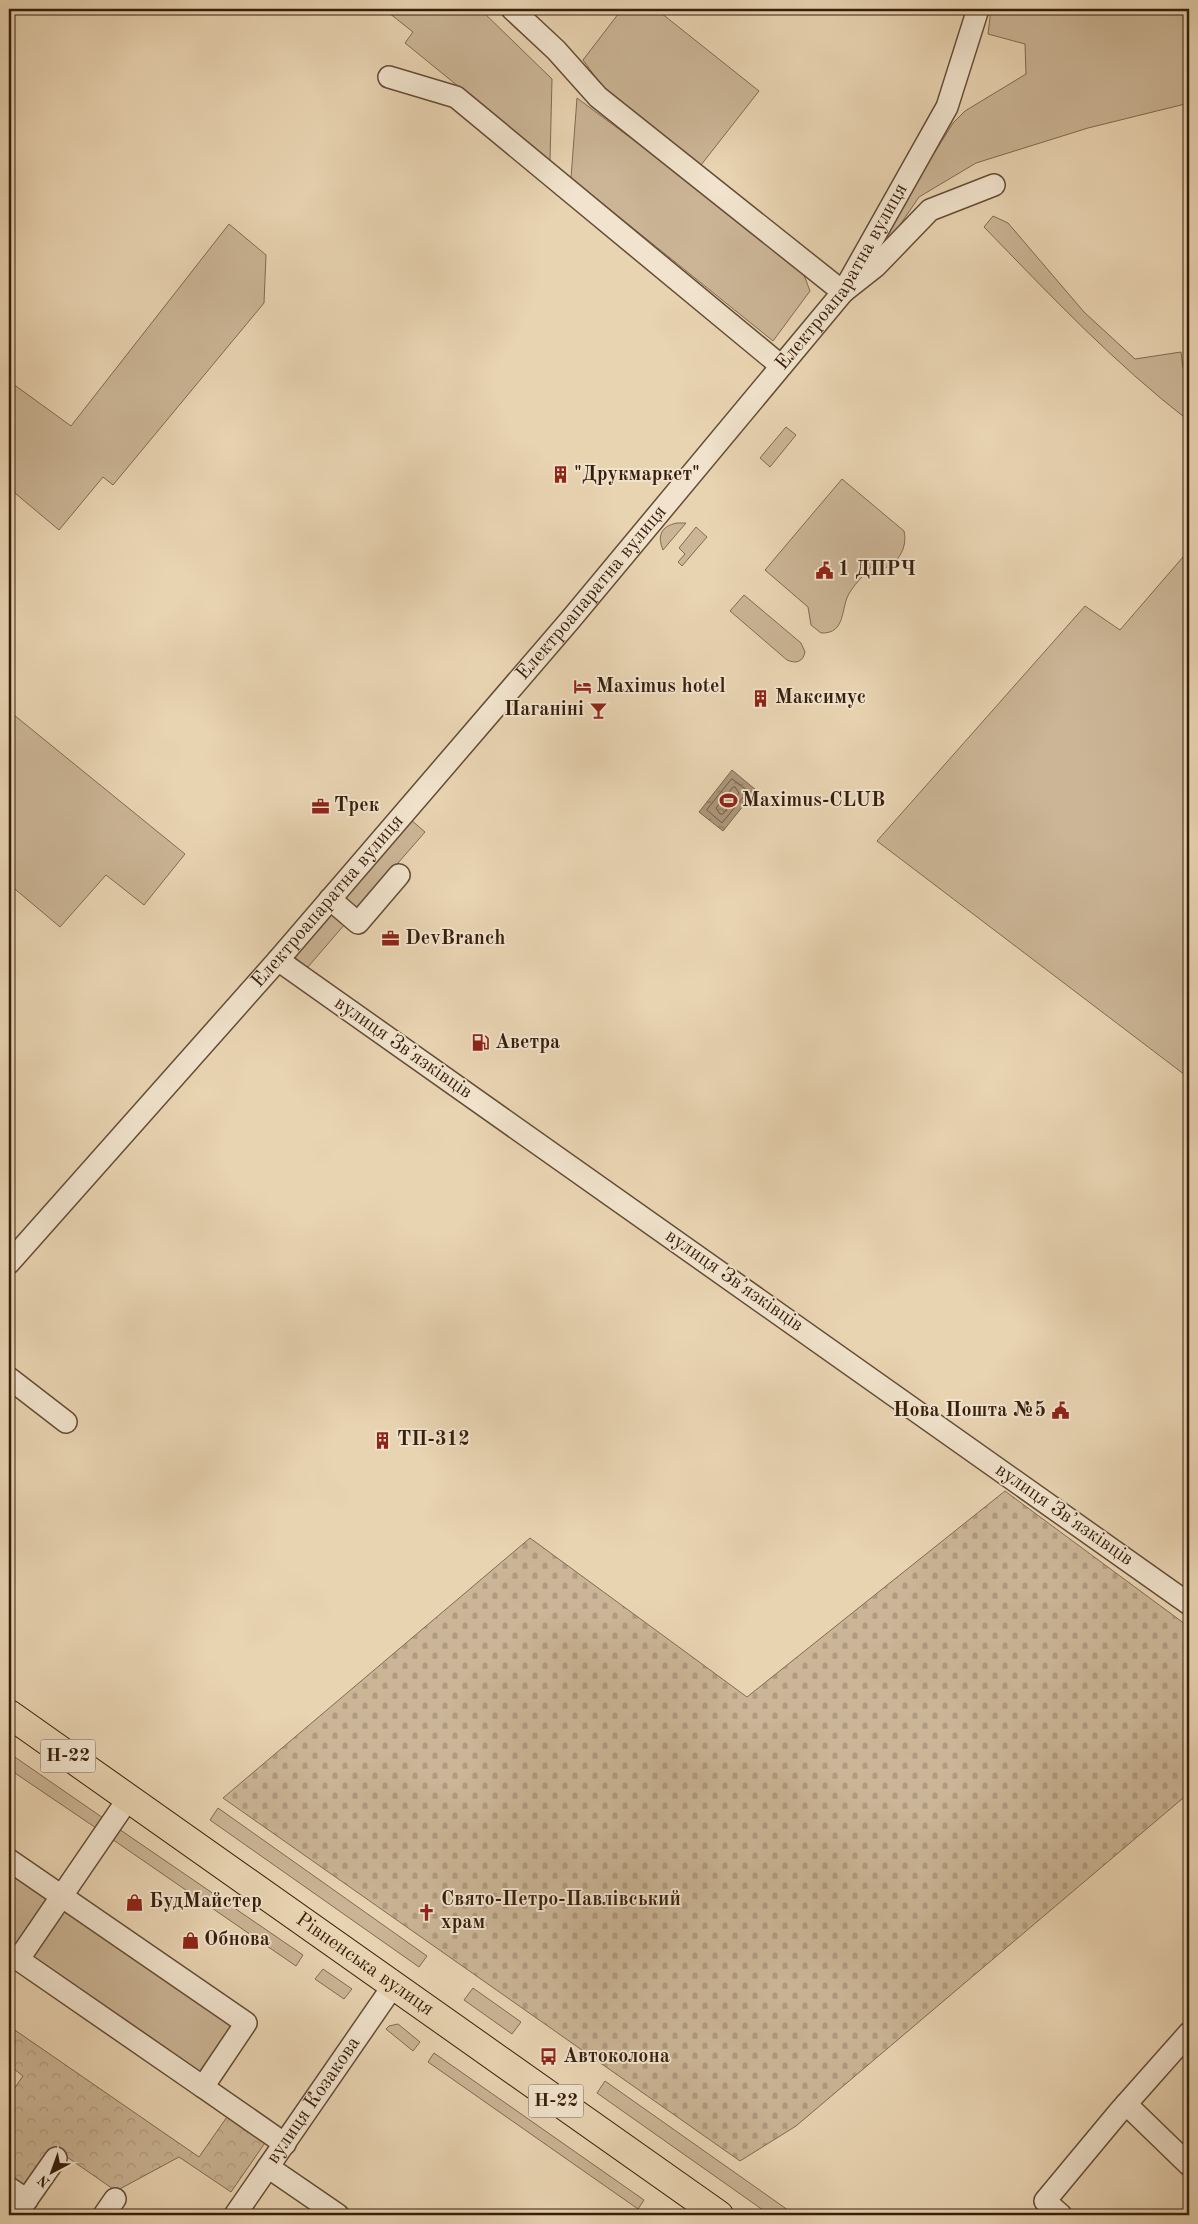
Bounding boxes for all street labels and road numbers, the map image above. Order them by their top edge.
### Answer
street label: Електроапаратна вулиця [772,180,912,374]
street label: Електроапаратна вулиця [513,502,671,684]
street label: Електроапаратна вулиця [248,811,408,992]
street label: вулиця Звʼязківців [330,993,476,1103]
street label: вулиця Звʼязківців [661,1226,807,1336]
street label: вулиця Звʼязківців [991,1460,1137,1570]
road number: Н-22 [40,1740,96,1772]
street label: Рівненська вулиця [292,1909,437,2020]
street label: вулиця Козакова [263,2033,365,2168]
road number: Н-22 [528,2084,584,2118]

